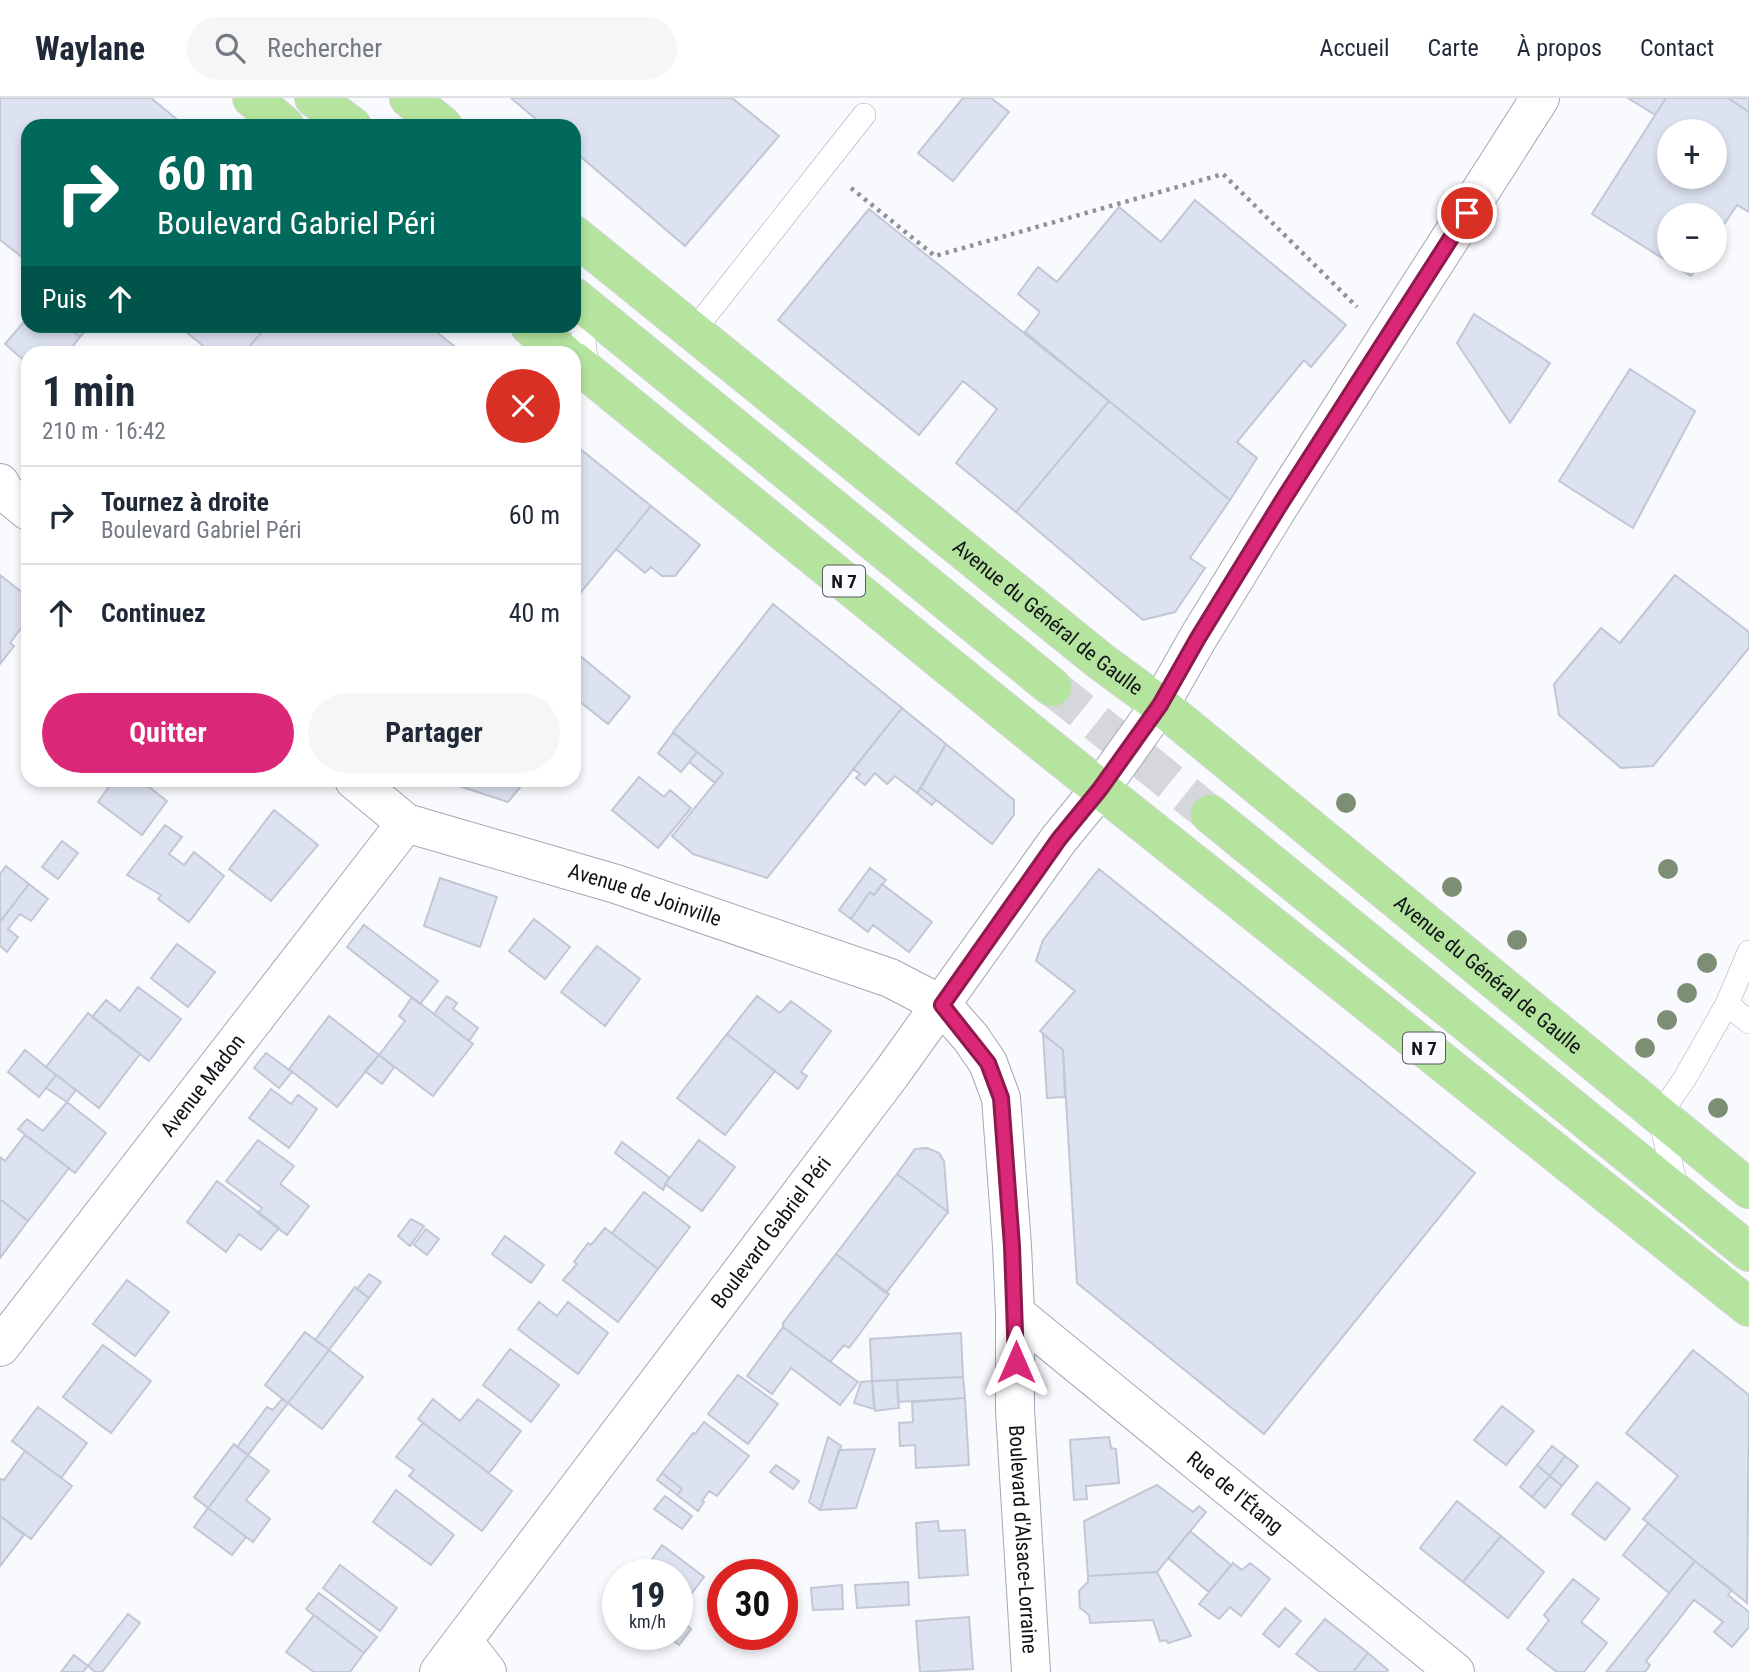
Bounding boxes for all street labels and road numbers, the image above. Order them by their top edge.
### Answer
street label: Avenue du Général de Gaulle [948,535,1148,700]
road number: N 7 [823,566,865,596]
street label: Avenue de Joinville [566,859,725,931]
street label: Avenue du Général de Gaulle [1389,890,1587,1059]
street label: Avenue Madon [156,1030,250,1141]
road number: N 7 [1403,1032,1445,1064]
street label: Boulevard Gabriel Péri [706,1152,836,1313]
street label: Boulevard d'Alsace-Lorraine [1004,1424,1042,1655]
street label: Rue de l'Étang [1182,1446,1288,1539]

